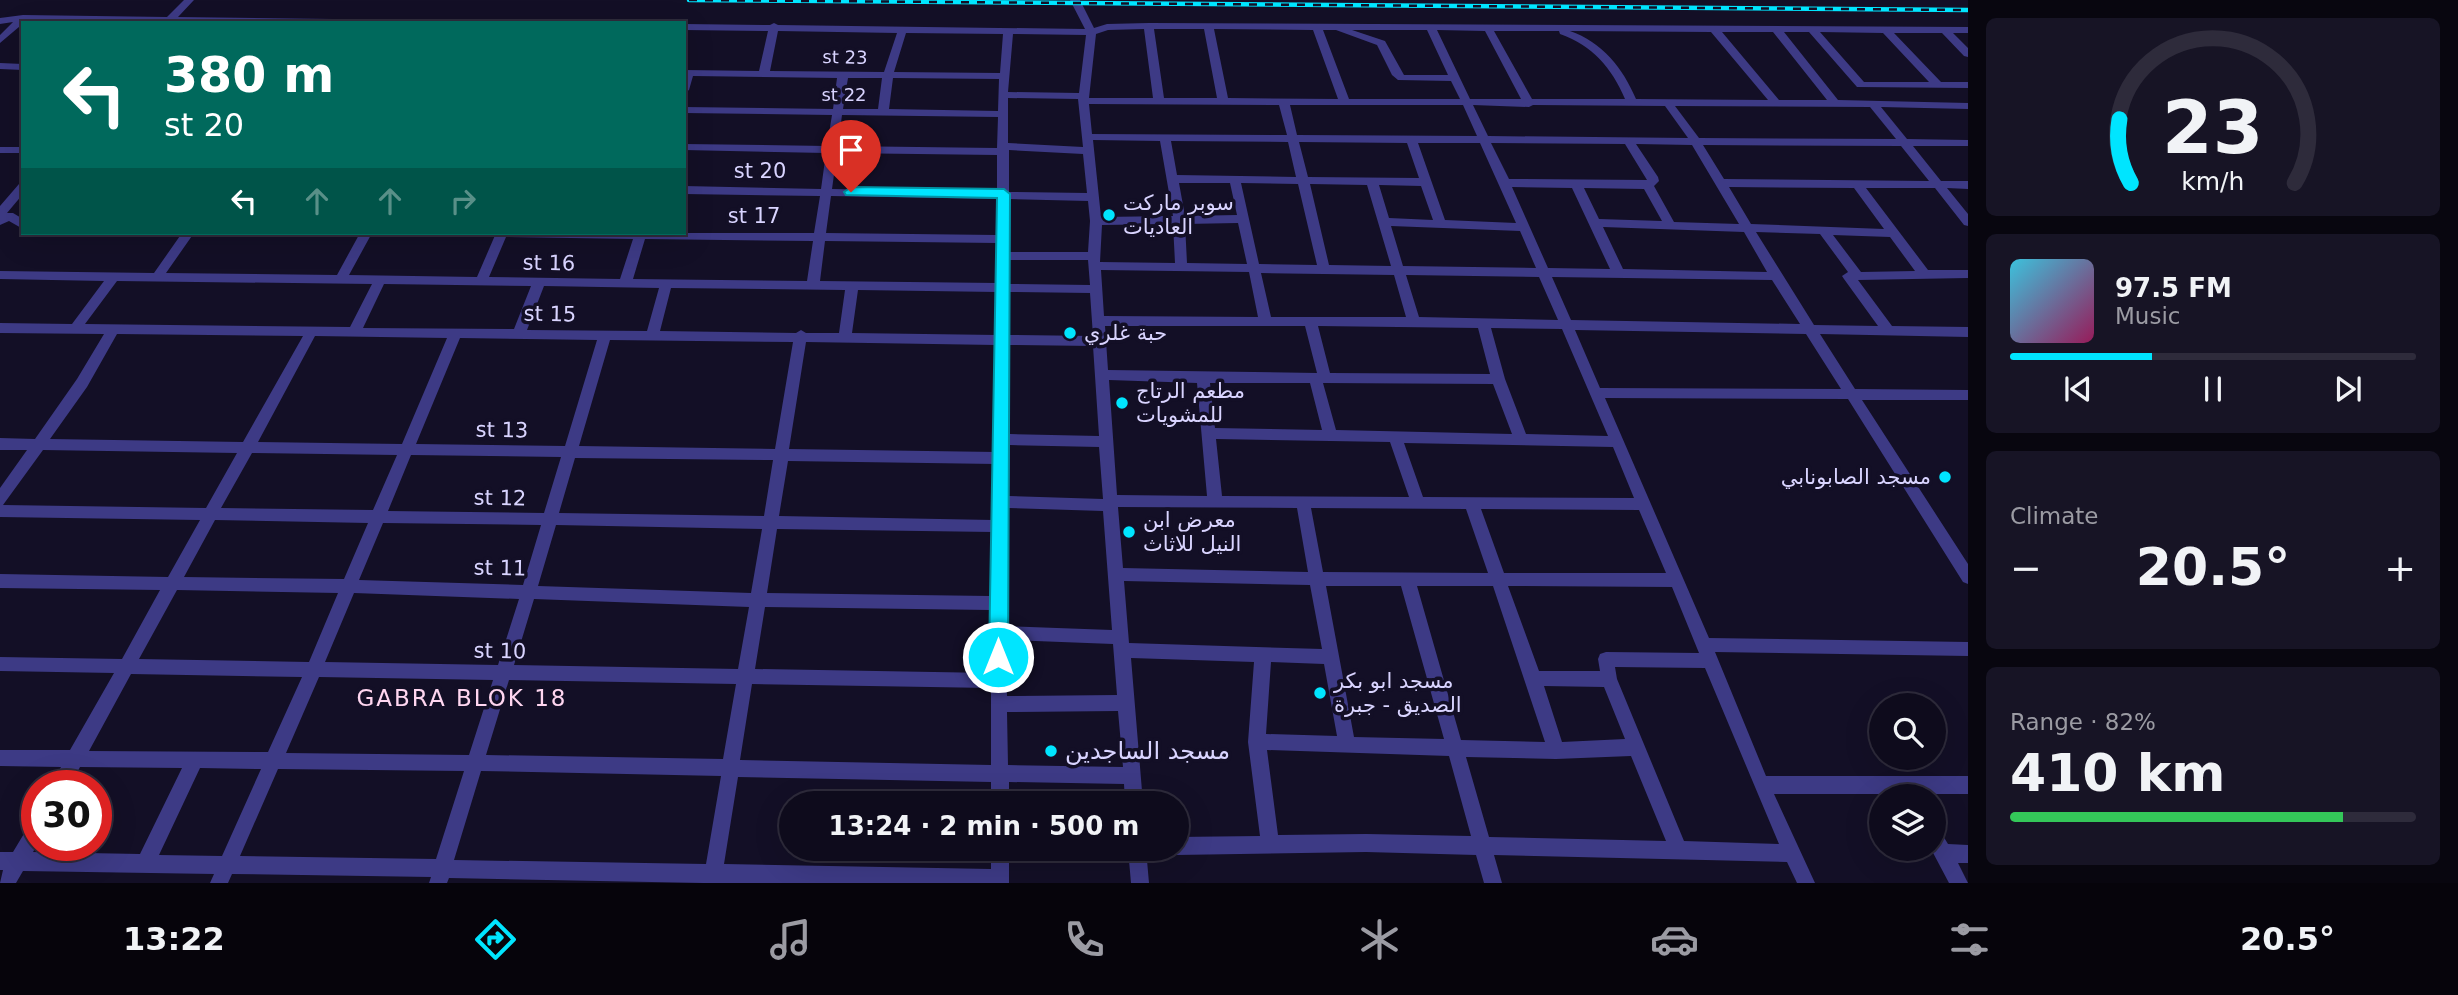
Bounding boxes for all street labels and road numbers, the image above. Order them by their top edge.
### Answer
street label: st 23 [822,46,868,68]
street label: st 22 [821,84,867,105]
street label: st 20 [734,159,786,183]
street label: st 17 [728,204,780,228]
street label: st 16 [523,251,575,275]
street label: st 15 [524,302,576,326]
street label: st 13 [476,418,528,442]
street label: st 12 [474,486,526,510]
street label: st 11 [474,556,526,580]
street label: st 10 [474,639,526,663]

